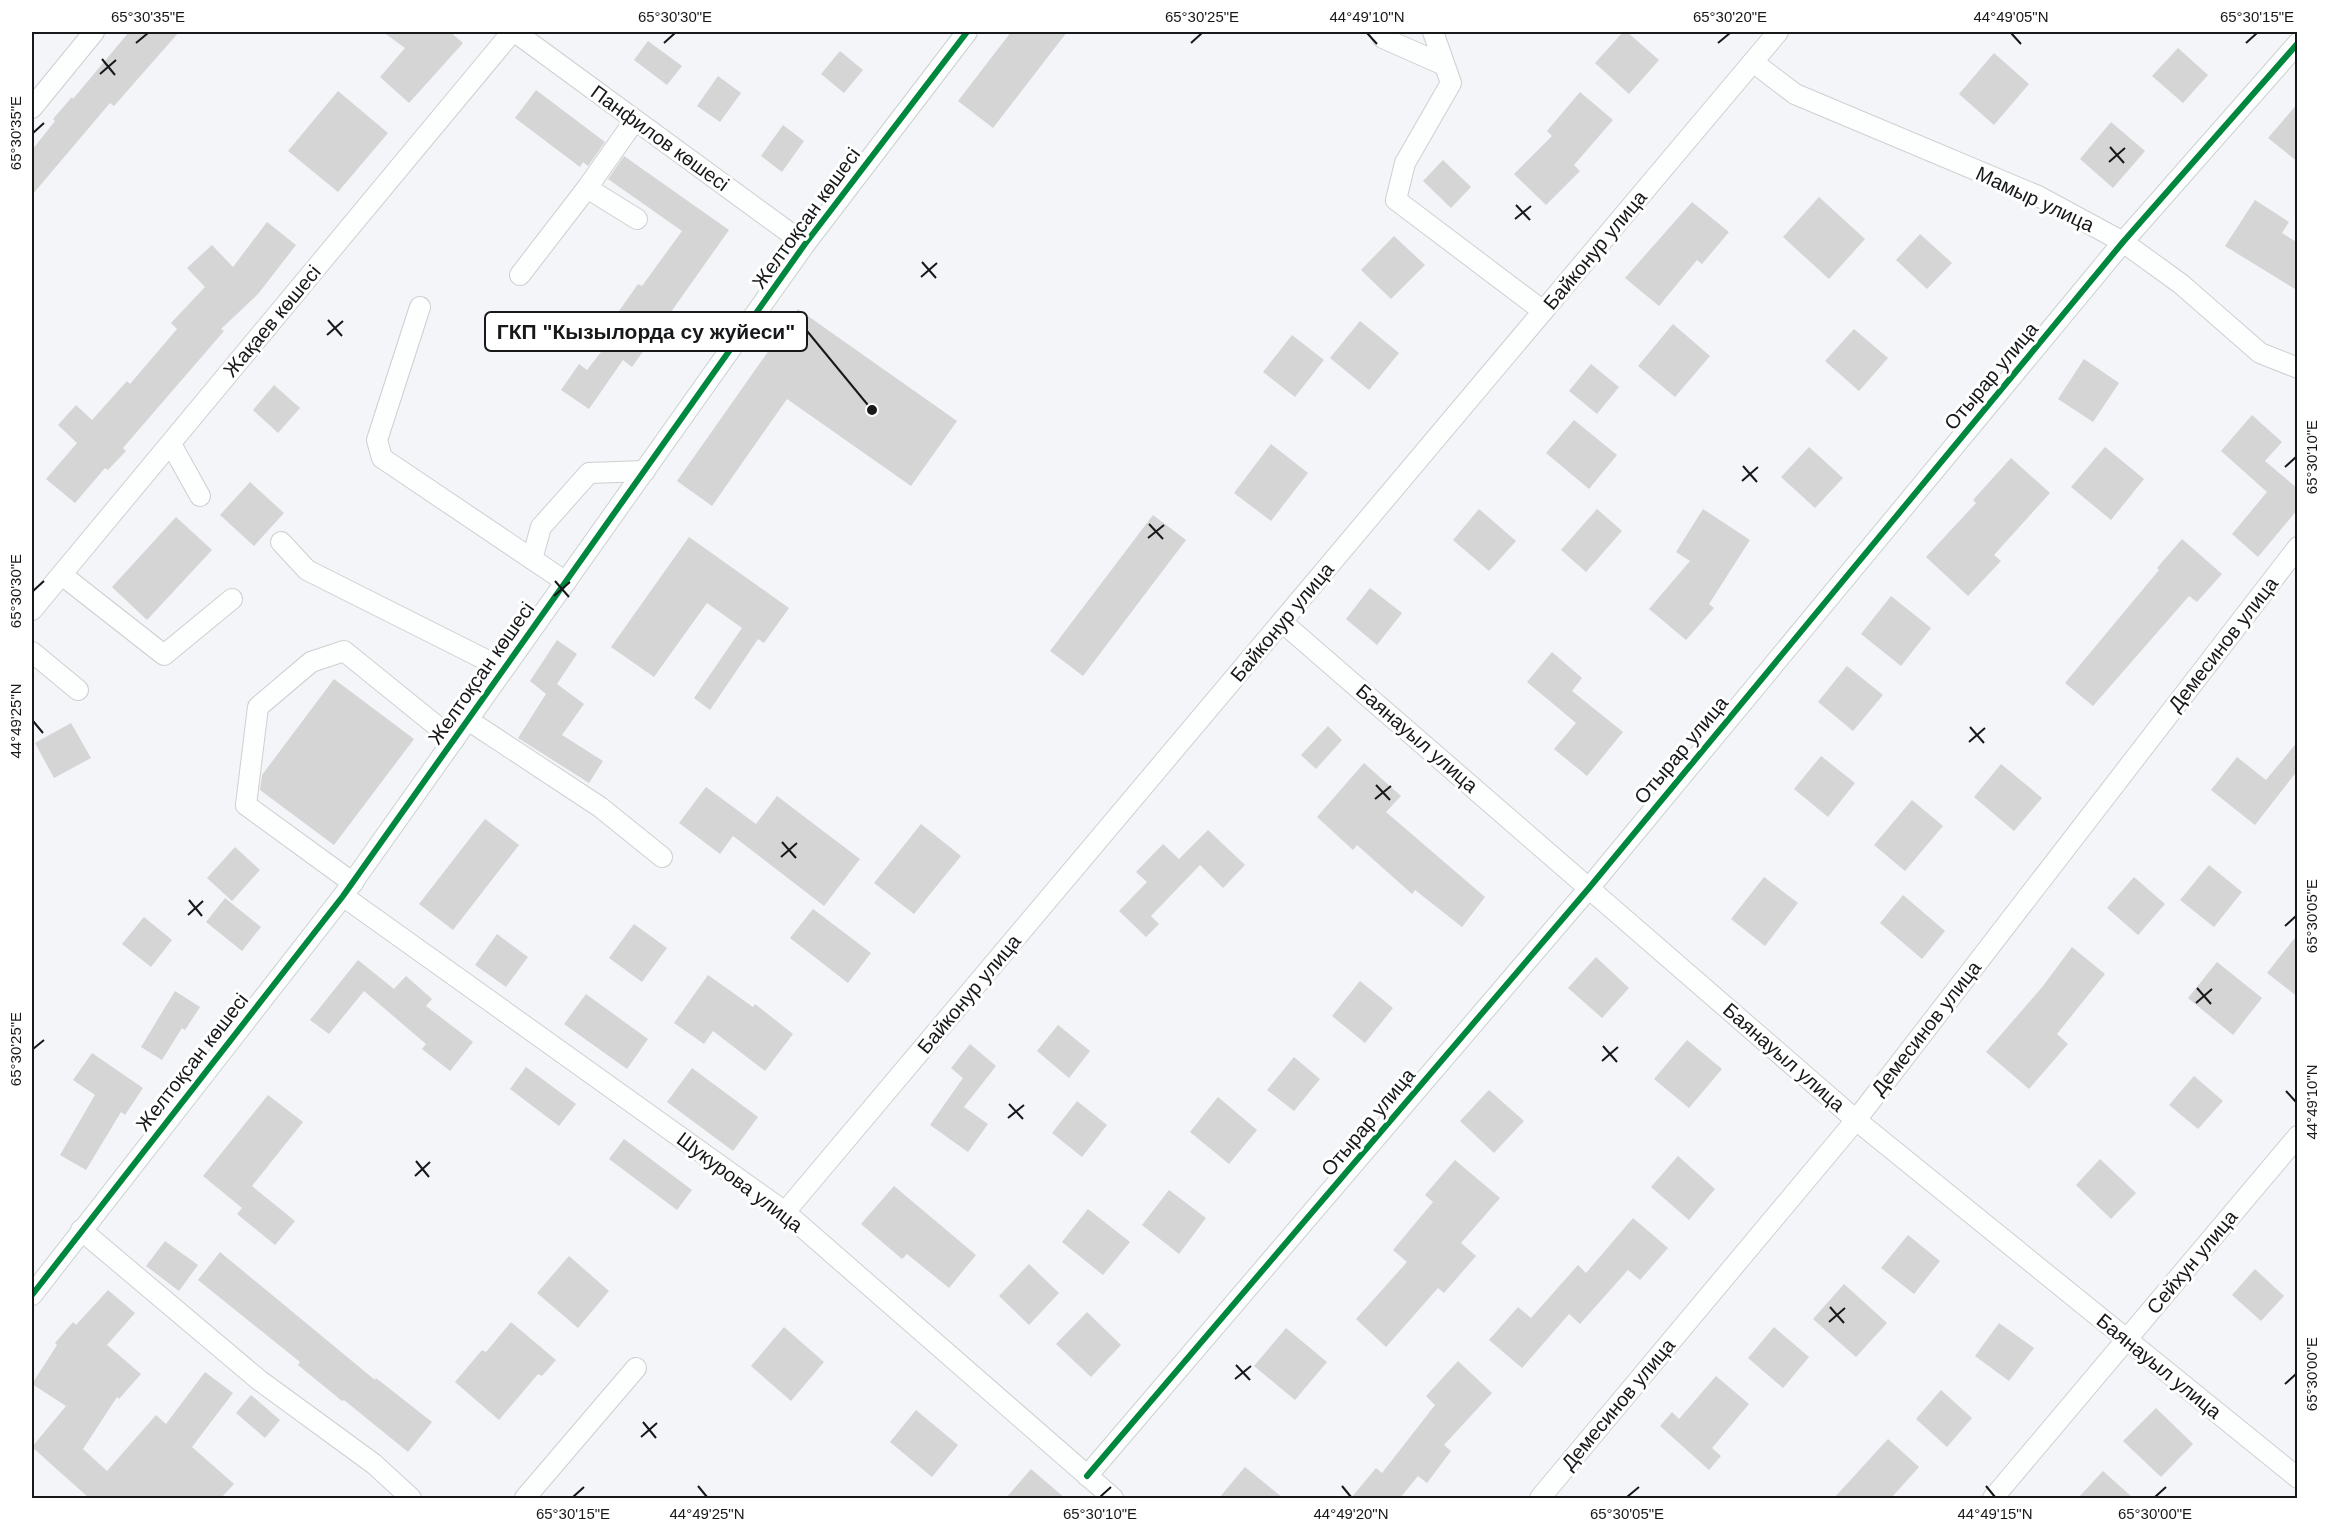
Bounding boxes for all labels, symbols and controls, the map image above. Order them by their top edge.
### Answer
text: 65°30'35"E [111,8,185,25]
text: 65°30'30"E [638,8,712,25]
text: 65°30'25"E [1165,8,1239,25]
text: 44°49'10"N [1329,8,1405,25]
text: 65°30'20"E [1693,8,1767,25]
text: 44°49'05"N [1973,8,2049,25]
text: 65°30'15"E [2220,8,2294,25]
street label: Панфилов көшесі [587,81,733,195]
text: 65°30'35"E [7,96,24,170]
street label: Желтоқсан көшесі [748,143,864,293]
street label: Мамыр улица [1972,162,2098,236]
street label: Байконур улица [1539,186,1652,314]
street label: Жақаев көшесі [219,261,325,381]
callout: ГКП "Кызылорда су жуйеси" [485,312,807,351]
street label: Отырар улица [1940,317,2043,434]
text: ГКП "Кызылорда су жуйеси" [497,320,795,343]
text: 65°30'10"E [2303,420,2320,494]
text: 65°30'30"E [7,554,24,628]
street label: Байконур улица [1226,558,1339,686]
street label: Демесинов улица [2164,572,2283,715]
street label: Желтоқсан көшесі [424,598,538,748]
street label: Баянауыл улица [1352,679,1483,797]
text: 44°49'25"N [7,683,24,759]
street label: Отырар улица [1630,691,1733,808]
text: 65°30'05"E [2303,879,2320,953]
street label: Байконур улица [913,930,1026,1058]
street label: Демесинов улица [1867,956,1986,1099]
street label: Желтоқсан көшесі [132,989,252,1135]
street label: Баянауыл улица [1719,998,1850,1116]
text: 65°30'25"E [7,1012,24,1086]
street label: Отырар улица [1317,1063,1420,1180]
text: 44°49'10"N [2303,1064,2320,1140]
street label: Шукурова улица [673,1128,808,1237]
street label: Сейхун улица [2142,1205,2242,1318]
street label: Баянауыл улица [2092,1309,2226,1423]
street label: Демесинов улица [1557,1333,1680,1474]
text: 65°30'00"E [2303,1337,2320,1411]
text: 65°30'15"E [536,1505,610,1522]
text: 44°49'25"N [669,1505,745,1522]
text: 65°30'10"E [1063,1505,1137,1522]
text: 44°49'20"N [1313,1505,1389,1522]
text: 65°30'05"E [1590,1505,1664,1522]
text: 44°49'15"N [1957,1505,2033,1522]
text: 65°30'00"E [2118,1505,2192,1522]

